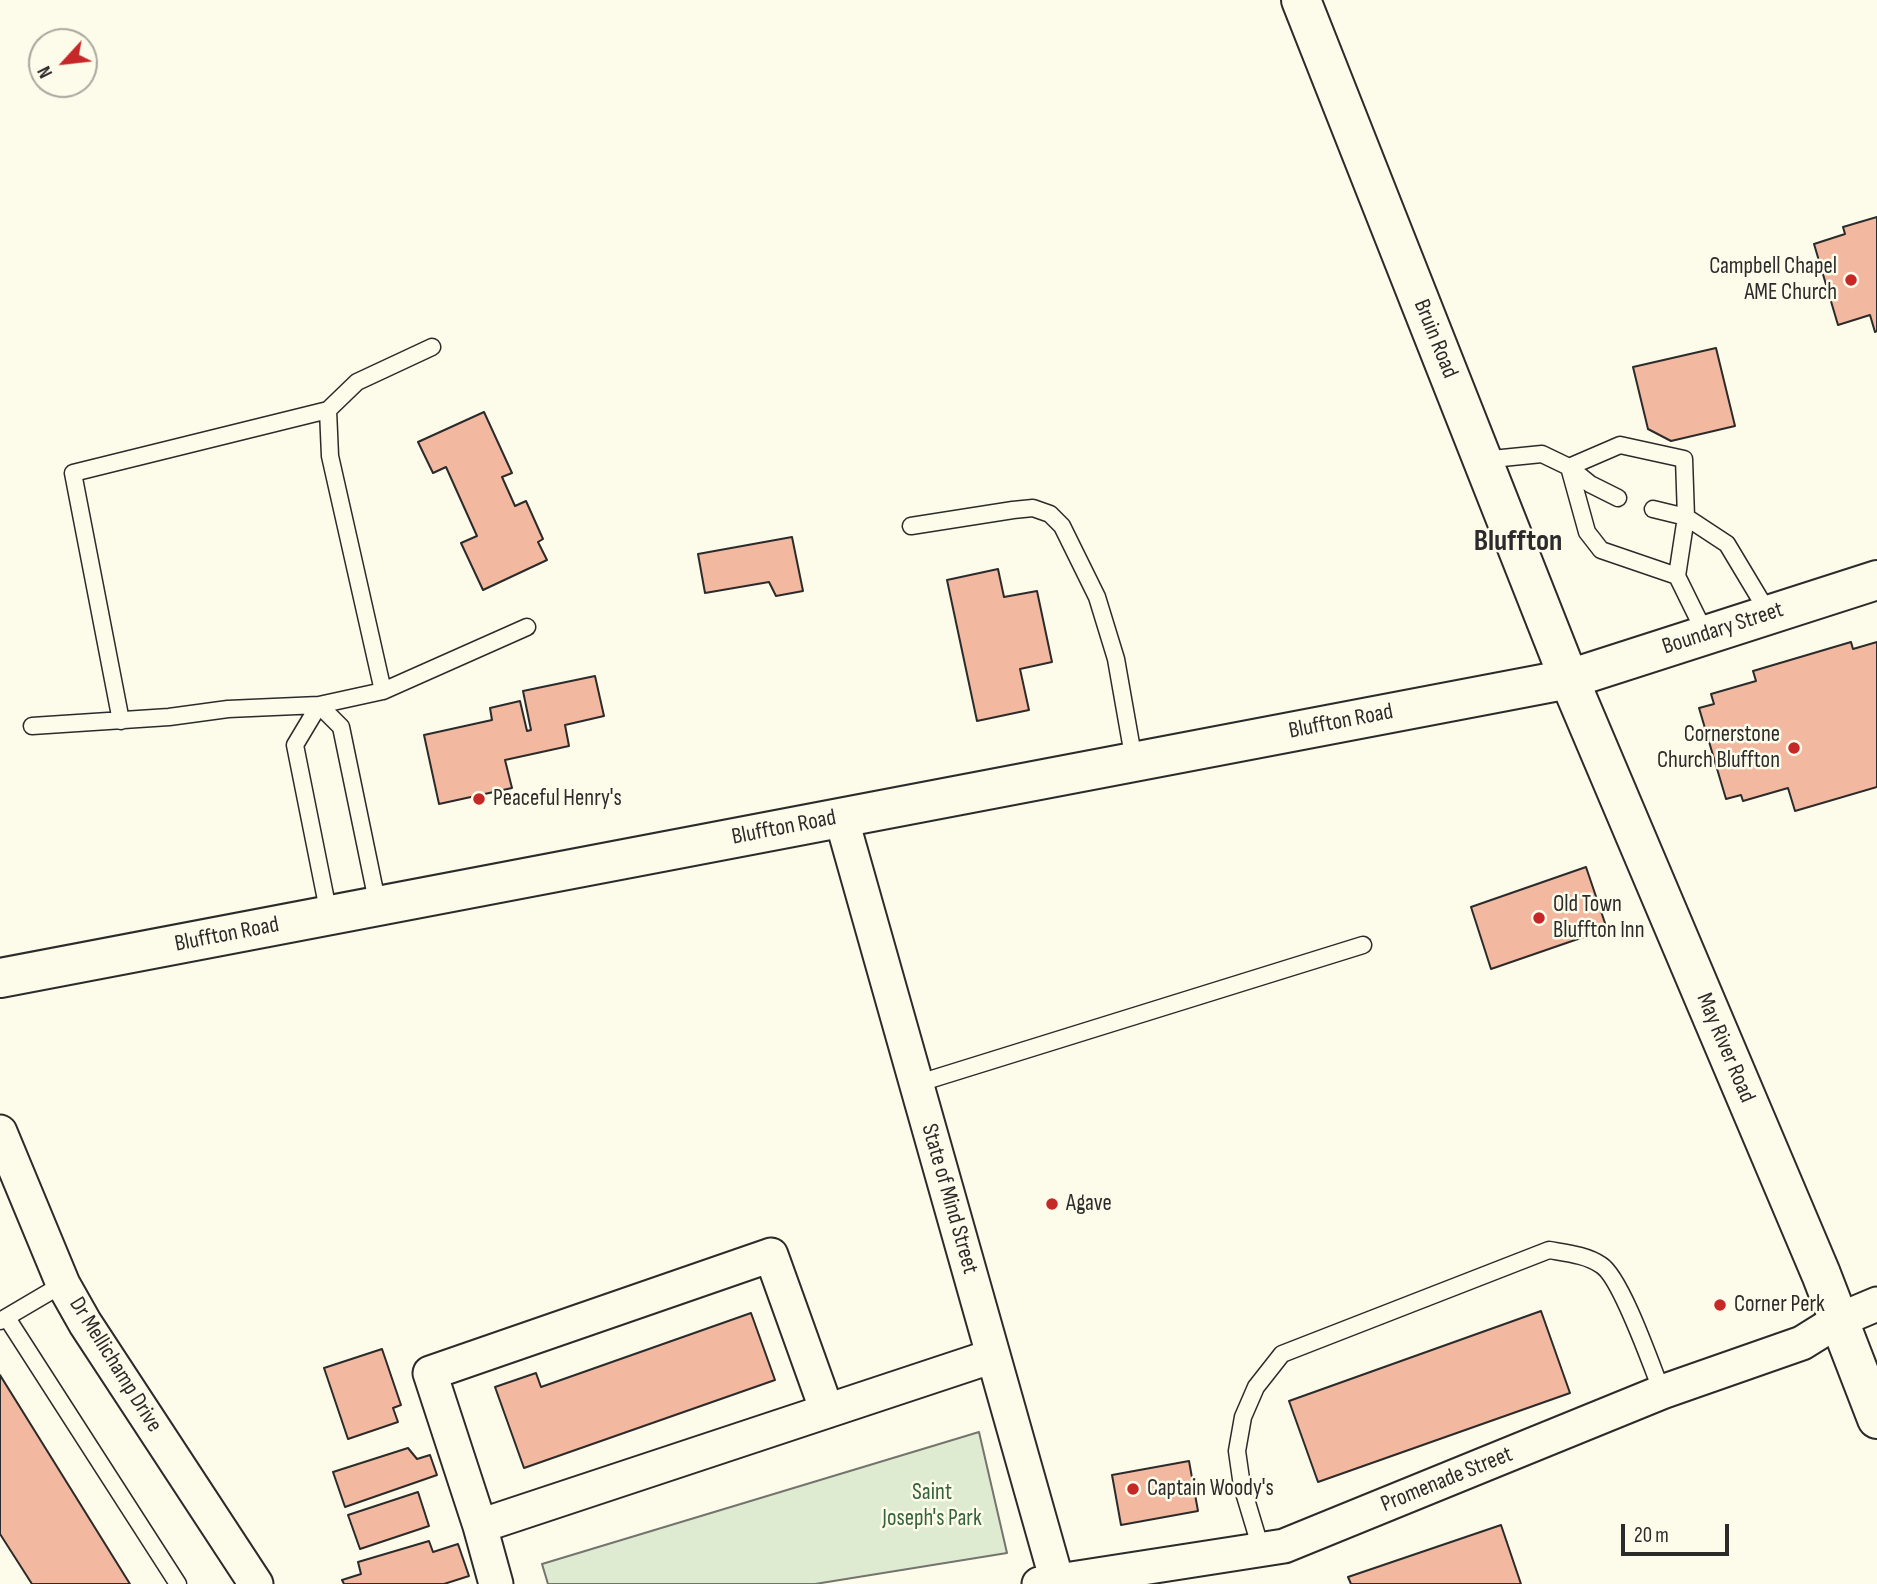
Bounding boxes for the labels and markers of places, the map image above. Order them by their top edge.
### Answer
place label: Campbell Chapel AME Church [1709,253,1837,307]
marker: Campbell Chapel AME Church [1843,272,1859,288]
place label: Cornerstone Church Bluffton [1657,721,1780,775]
marker: Cornerstone Church Bluffton [1786,740,1802,756]
place label: Peaceful Henry's [493,785,622,813]
marker: Peaceful Henry's [471,791,487,807]
place label: Old Town Bluffton Inn [1553,891,1645,945]
marker: Old Town Bluffton Inn [1531,910,1547,926]
place label: Agave [1066,1190,1112,1218]
marker: Agave [1044,1196,1060,1212]
place label: Corner Perk [1734,1291,1825,1319]
marker: Corner Perk [1712,1297,1728,1313]
place label: Captain Woody's [1147,1475,1274,1503]
marker: Captain Woody's [1125,1481,1141,1497]

